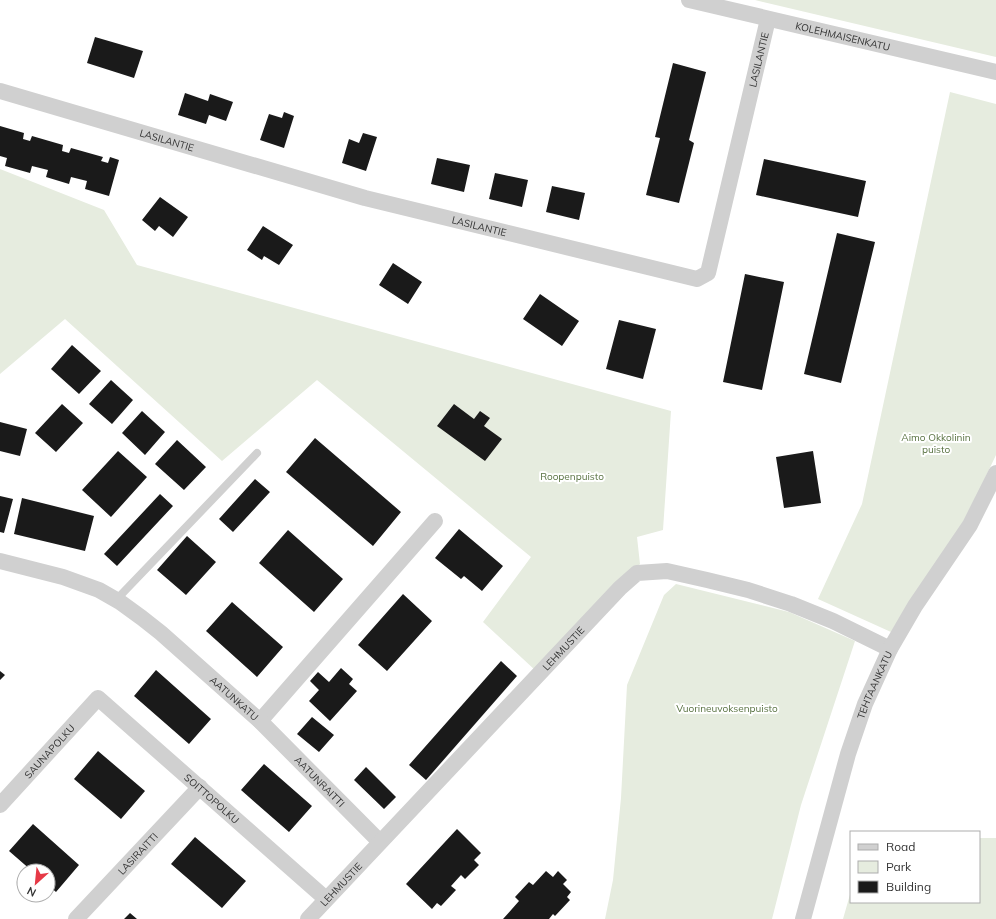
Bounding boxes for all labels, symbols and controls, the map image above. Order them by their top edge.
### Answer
street label: KOLEHMAISENKATU [794,19,892,53]
street label: LASILANTIE [746,31,771,88]
street label: LASILANTIE [138,126,196,154]
street label: LASILANTIE [451,213,508,239]
park label: Aimo Okkolinin puisto [901,431,971,456]
park label: Roopenpuisto [540,470,604,483]
street label: LEHMUSTIE [539,624,587,673]
street label: TEHTAANKATU [854,649,895,721]
street label: AATUNKATU [207,673,261,723]
park label: Vuorineuvoksenpuisto [676,702,778,715]
street label: SAUNAPOLKU [21,721,77,781]
street label: AATUNRAITTI [292,753,348,809]
street label: SOITTOPOLKU [182,771,242,826]
street label: LASIRAITTI [115,830,160,877]
legend [850,831,980,903]
text: Road [886,839,915,854]
street label: LEHMUSTIE [317,859,365,909]
text: Park [886,859,912,874]
north arrow [16,863,56,903]
text: Building [886,879,931,894]
text: N [25,884,38,900]

